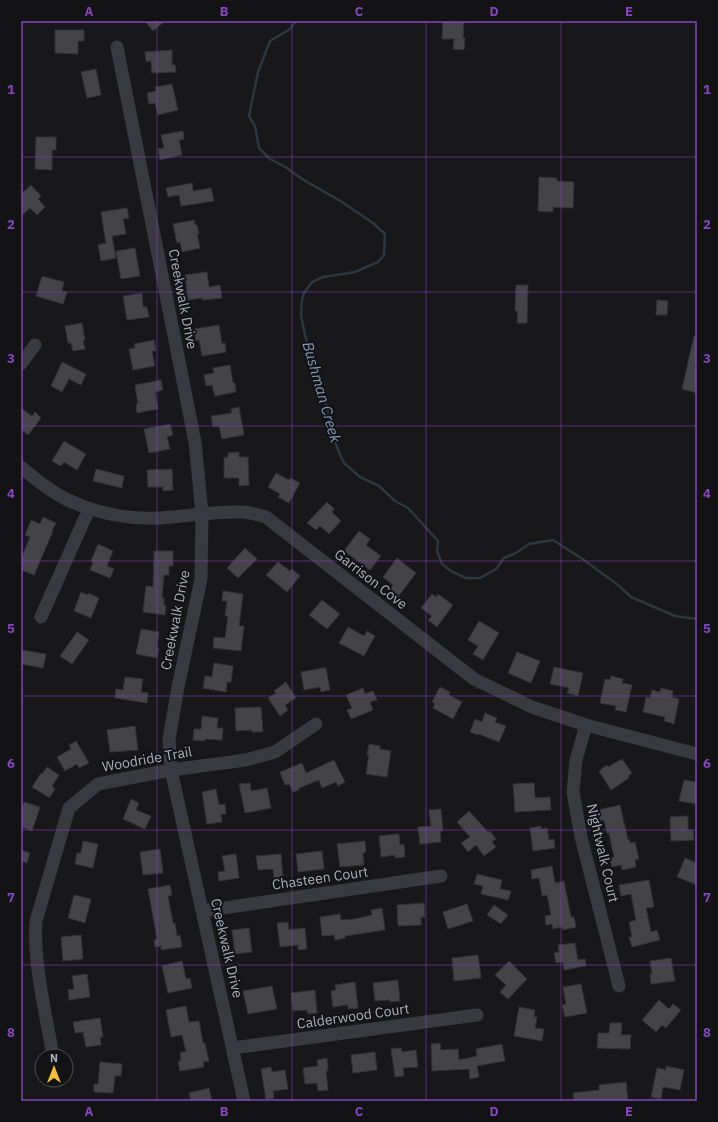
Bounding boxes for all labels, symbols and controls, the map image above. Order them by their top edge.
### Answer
text: A [85,3,94,20]
text: B [220,3,229,20]
text: C [355,3,364,20]
text: D [489,3,499,20]
text: E [625,3,633,20]
text: 1 [7,81,15,98]
text: 1 [703,81,711,98]
text: 2 [7,216,15,233]
text: 2 [703,216,711,233]
street label: Creekwalk Drive [164,247,202,351]
water label: Bushman Creek [298,339,346,445]
text: 3 [7,350,15,367]
text: 3 [703,350,711,367]
text: 4 [7,485,15,502]
text: 4 [703,485,711,502]
street label: Garrison Cove [331,545,411,613]
street label: Creekwalk Drive [156,568,194,672]
text: 5 [7,620,15,637]
text: 5 [703,620,711,637]
street label: Woodride Trail [101,742,194,776]
text: 6 [7,755,15,772]
text: 6 [703,755,711,772]
street label: Nightwalk Court [583,802,623,904]
street label: Chasteen Court [271,862,369,894]
text: 7 [7,889,15,906]
text: 7 [703,889,711,906]
street label: Creekwalk Drive [207,896,247,1000]
street label: Calderwood Court [296,999,410,1033]
text: 8 [7,1024,15,1041]
text: 8 [703,1024,711,1041]
north arrow [34,1048,74,1088]
text: N [50,1051,58,1065]
text: A [85,1103,94,1120]
text: B [220,1103,229,1120]
text: C [355,1103,364,1120]
text: D [489,1103,499,1120]
text: E [625,1103,633,1120]

